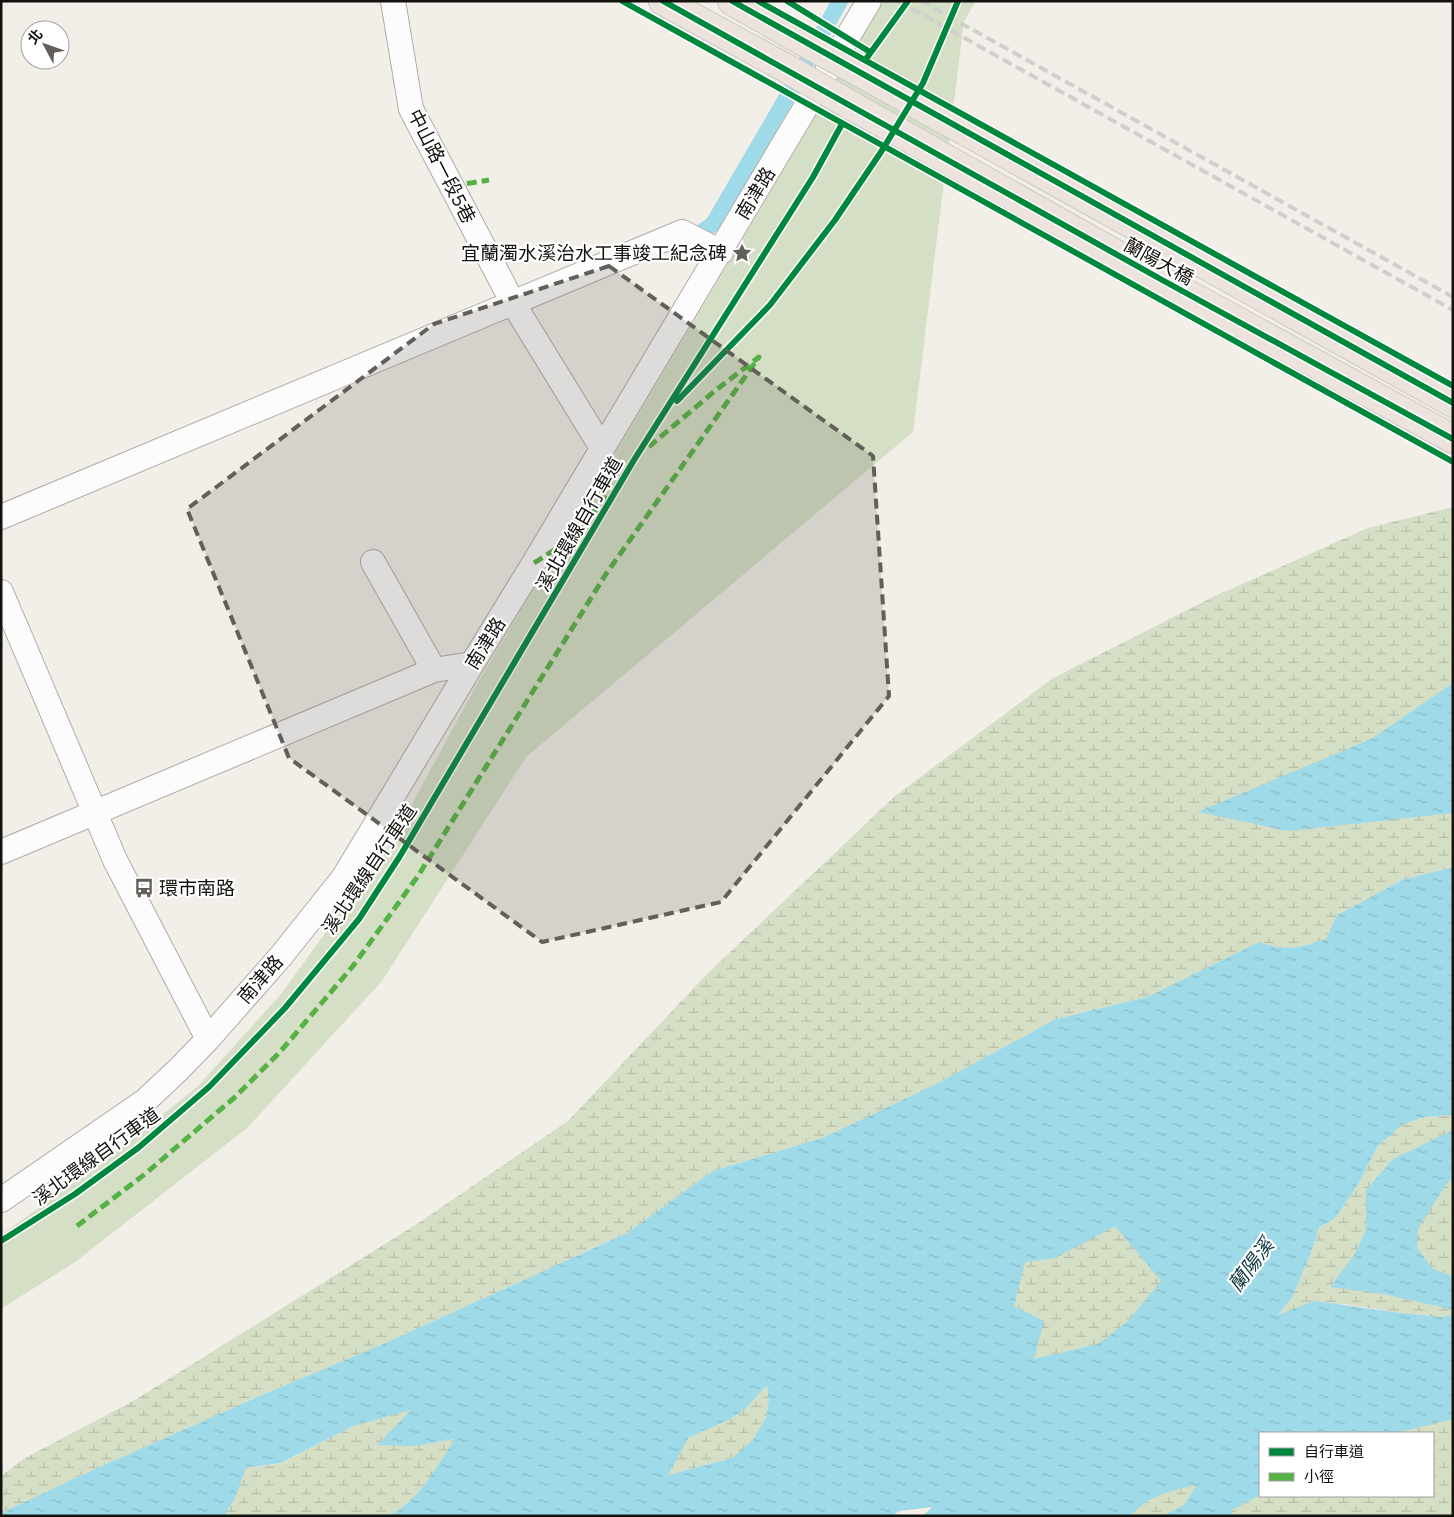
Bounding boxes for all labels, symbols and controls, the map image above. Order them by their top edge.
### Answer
north arrow [20,20,70,70]
text: 北 [25,26,47,48]
street label: 中山路一段5巷 [403,105,480,227]
street label: 南津路 [731,163,780,224]
street label: 蘭陽大橋 [1120,233,1198,290]
place label: 宜蘭濁水溪治水工事竣工紀念碑 [461,242,727,265]
place icon: 宜蘭濁水溪治水工事竣工紀念碑 [731,242,753,264]
street label: 溪北環線自行車道 [531,453,627,596]
street label: 南津路 [461,613,510,674]
street label: 溪北環線自行車道 [317,800,421,939]
bus stop icon: 環市南路 [133,877,155,899]
place label: 環市南路 [159,877,235,900]
street label: 南津路 [233,950,288,1008]
street label: 溪北環線自行車道 [28,1102,165,1210]
water label: 蘭陽溪 [1223,1231,1280,1296]
legend [1259,1432,1434,1497]
text: 自行車道 [1304,1443,1364,1461]
text: 小徑 [1304,1468,1334,1486]

